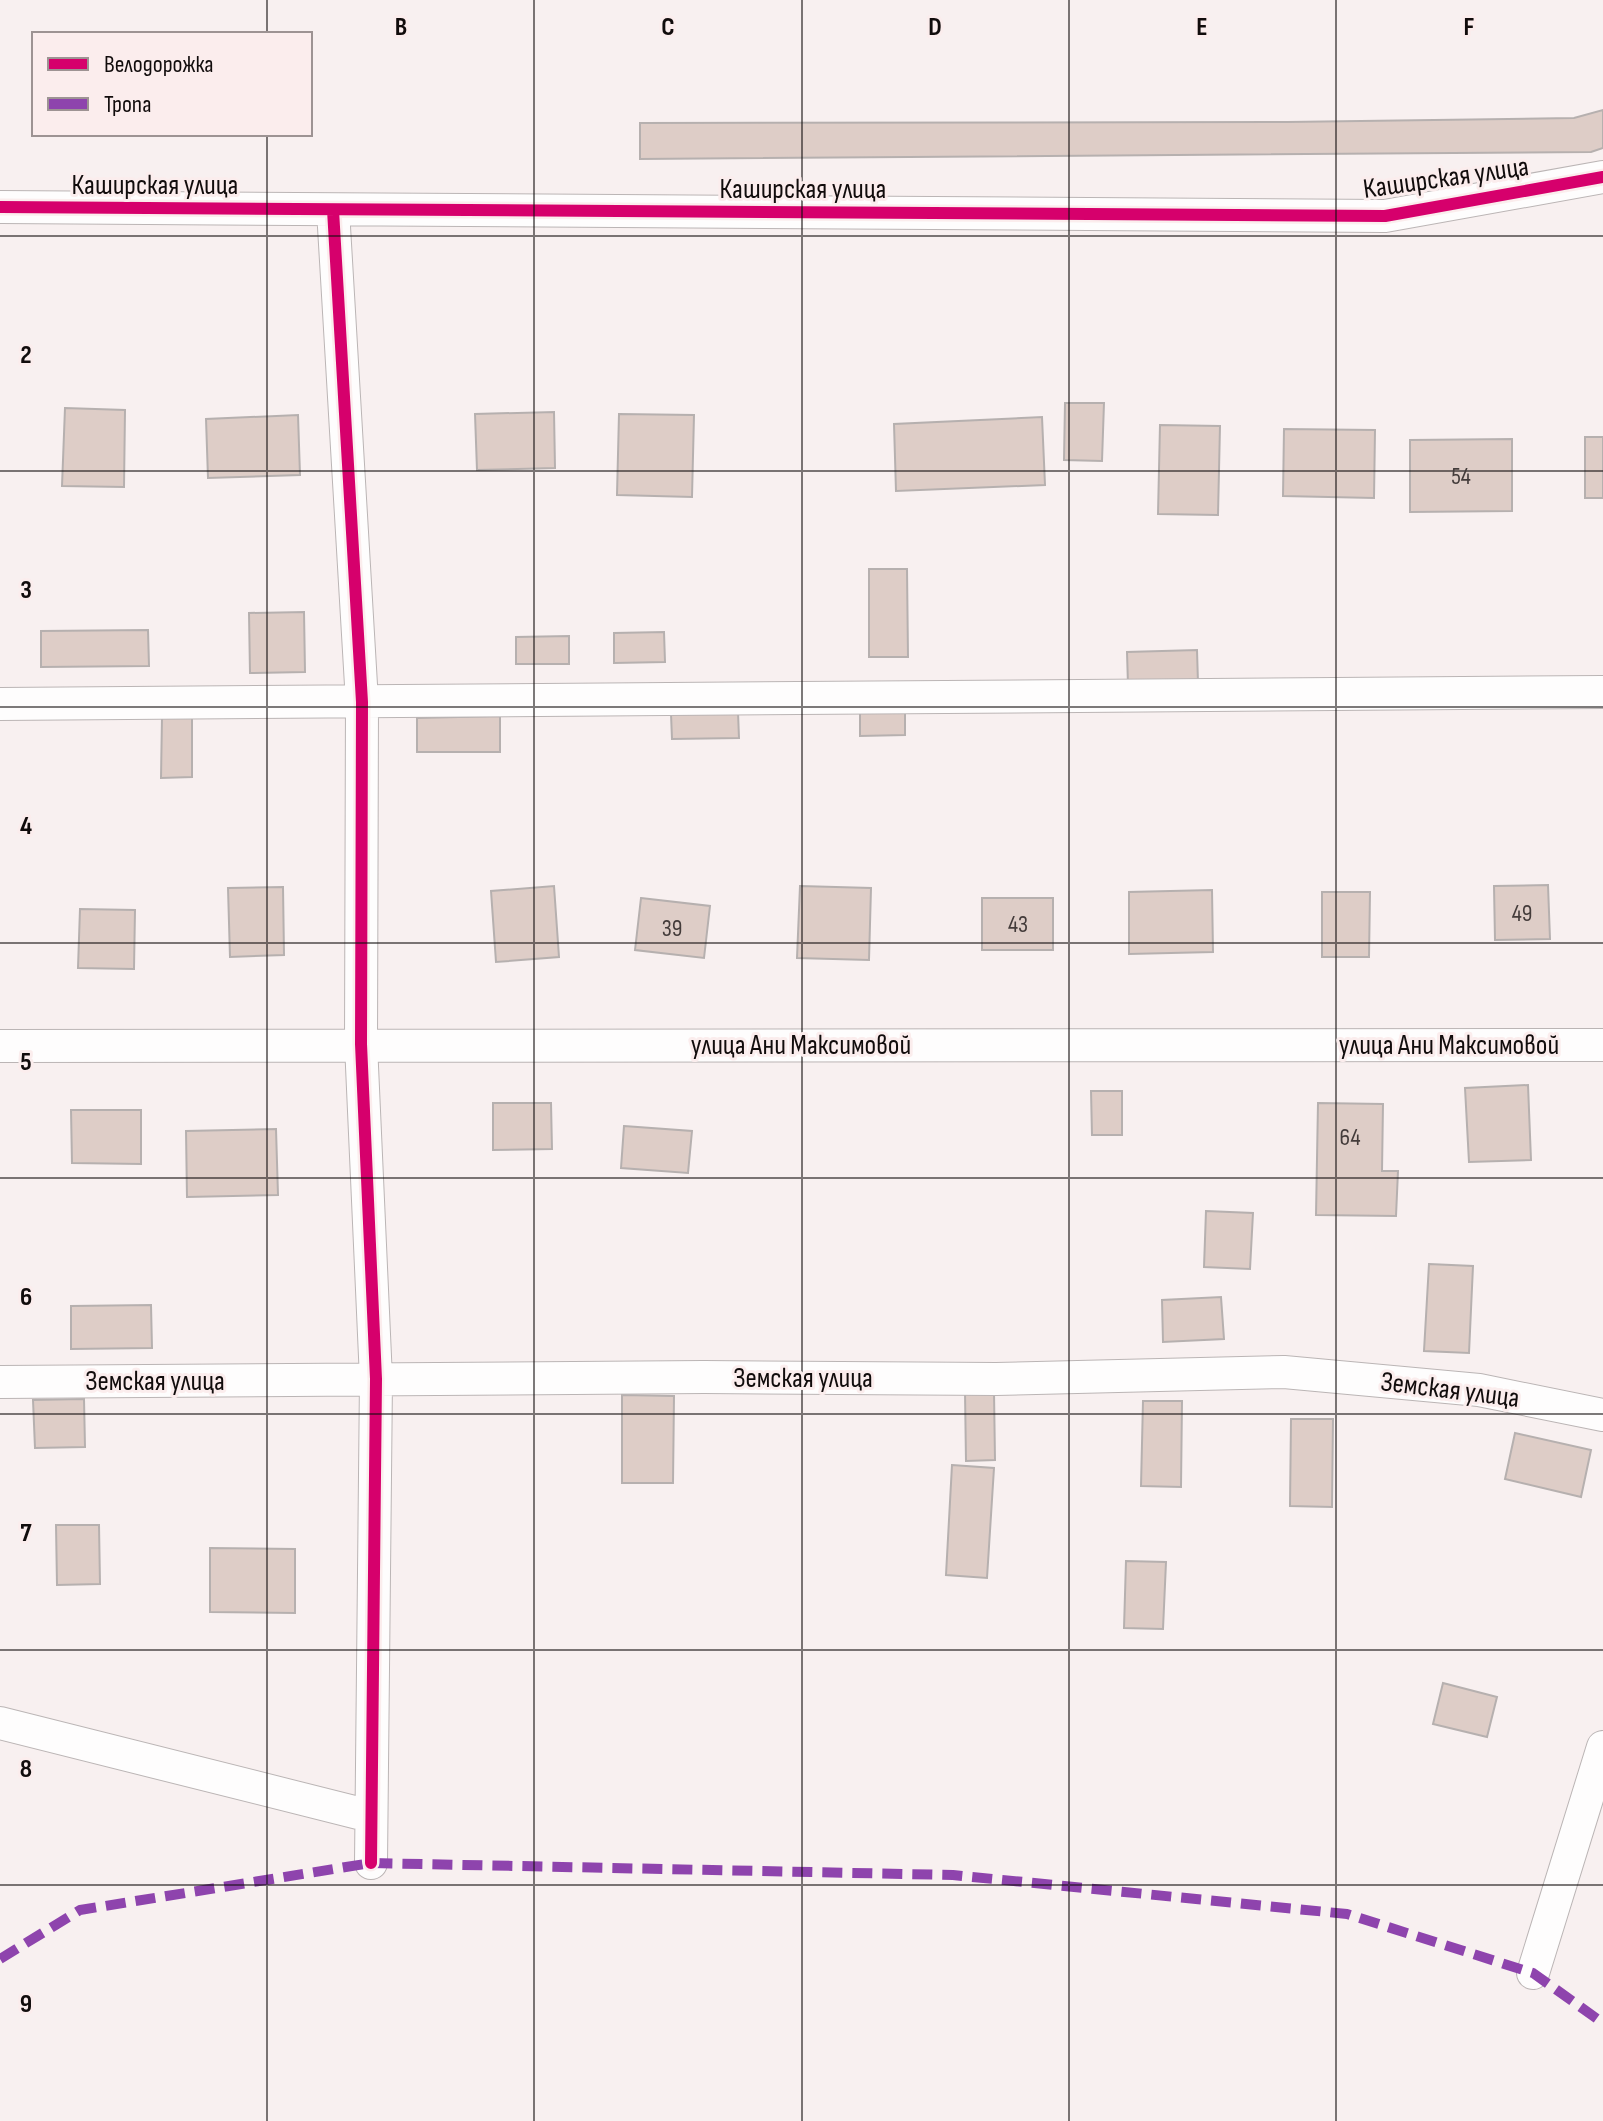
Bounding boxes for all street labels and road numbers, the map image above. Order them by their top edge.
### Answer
street label: Каширская улица [1361,150,1531,206]
street label: Каширская улица [72,169,238,202]
street label: Каширская улица [720,173,886,206]
street label: улица Ани Максимовой [691,1029,911,1062]
street label: улица Ани Максимовой [1339,1029,1559,1062]
street label: Земская улица [733,1362,873,1395]
street label: Земская улица [85,1365,225,1398]
street label: Земская улица [1379,1365,1521,1415]

